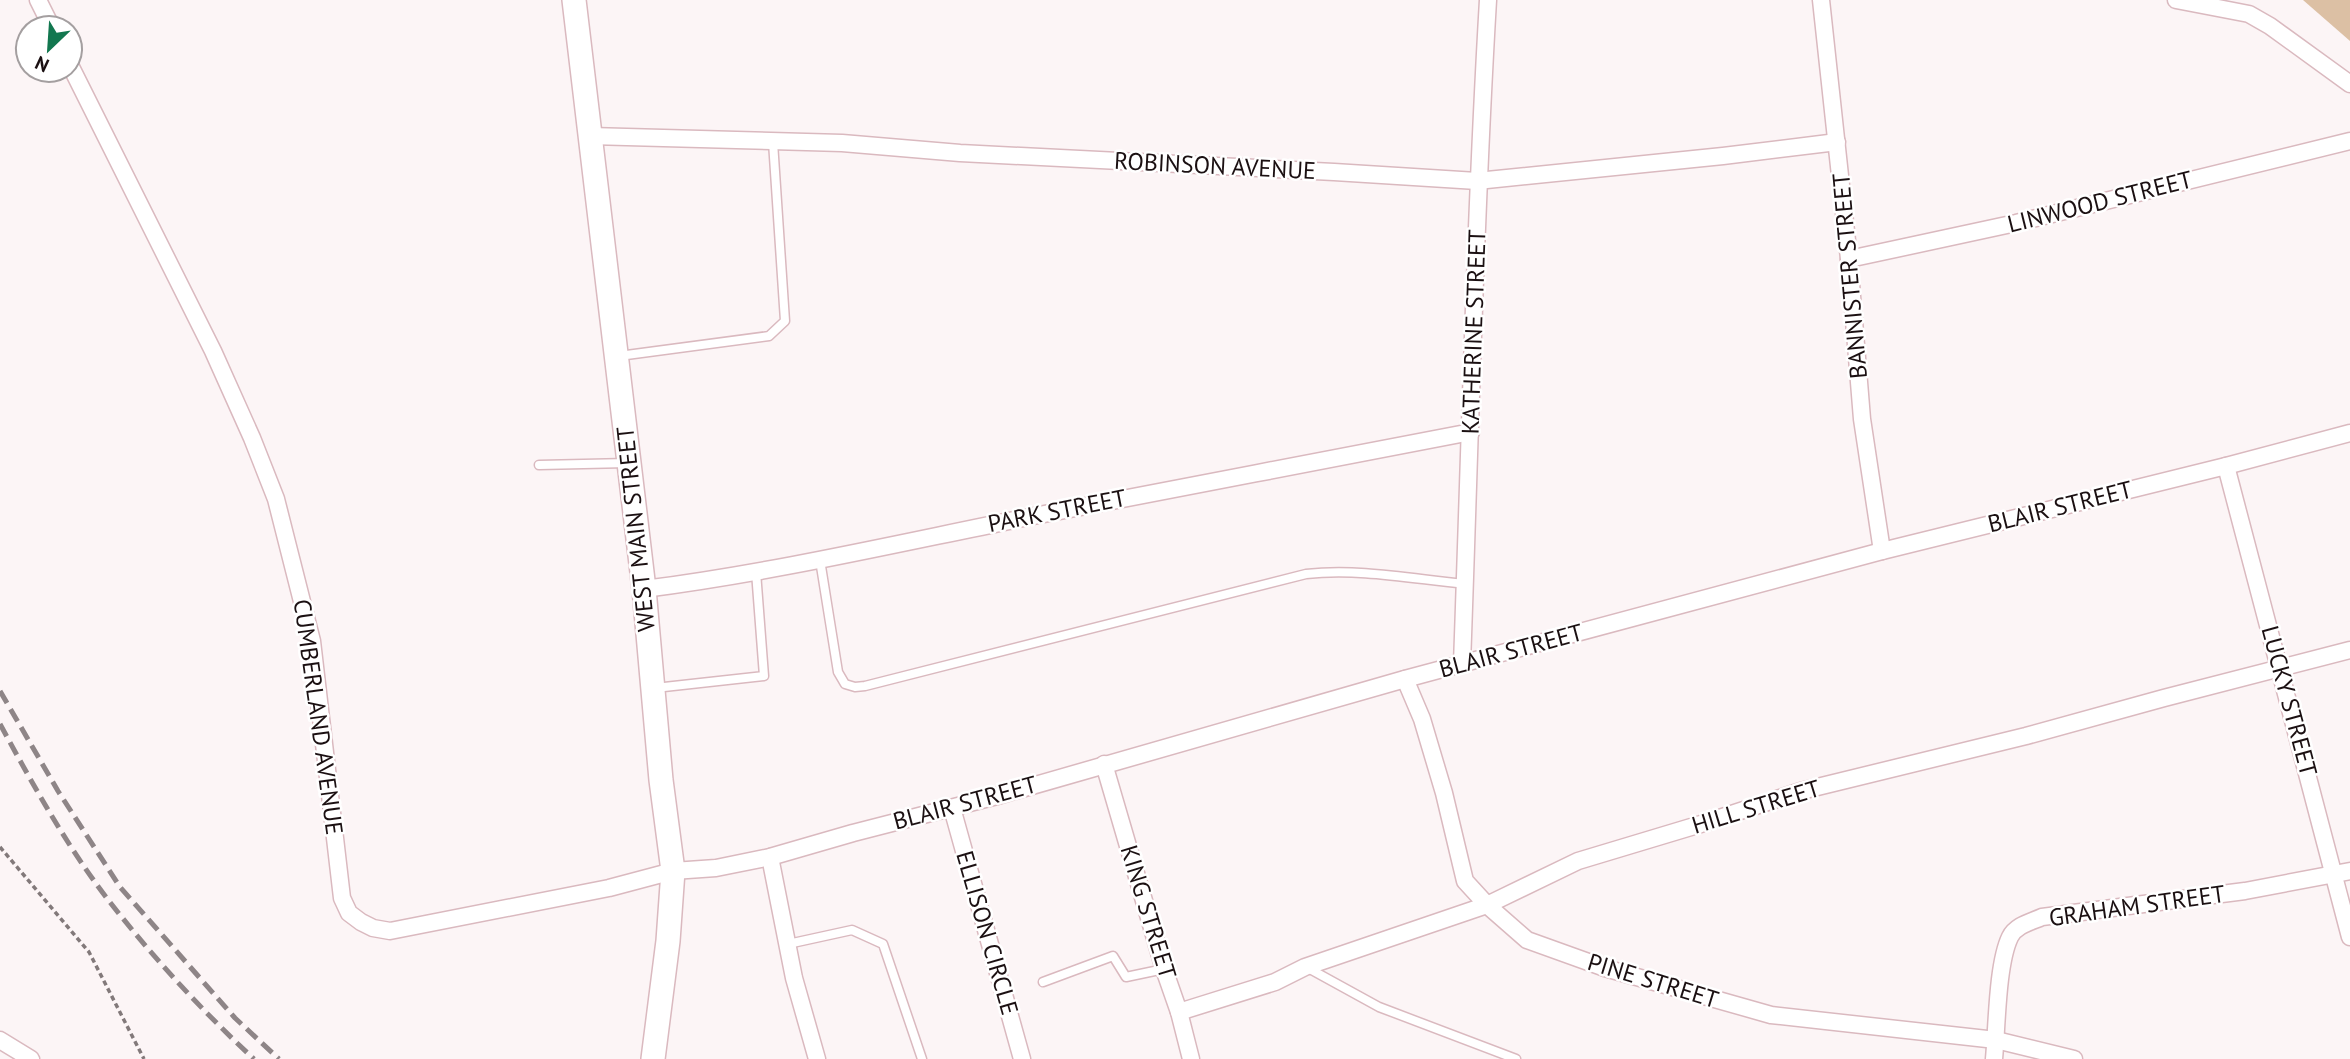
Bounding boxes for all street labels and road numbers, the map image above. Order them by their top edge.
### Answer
street label: ROBINSON AVENUE [1113,145,1317,186]
street label: LINWOOD STREET [2004,164,2195,239]
street label: BANNISTER STREET [1825,172,1874,380]
street label: KATHERINE STREET [1454,229,1493,435]
street label: WEST MAIN STREET [609,425,662,633]
street label: BLAIR STREET [1984,474,2135,539]
street label: PARK STREET [985,482,1129,539]
street label: CUMBERLAND AVENUE [287,597,350,837]
street label: BLAIR STREET [1436,616,1586,685]
street label: LUCKY STREET [2255,622,2324,779]
street label: BLAIR STREET [890,768,1040,837]
street label: HILL STREET [1688,772,1824,841]
street label: KING STREET [1113,841,1184,982]
street label: ELLISON CIRCLE [949,847,1026,1018]
street label: GRAHAM STREET [2047,878,2227,933]
street label: PINE STREET [1584,946,1722,1015]

